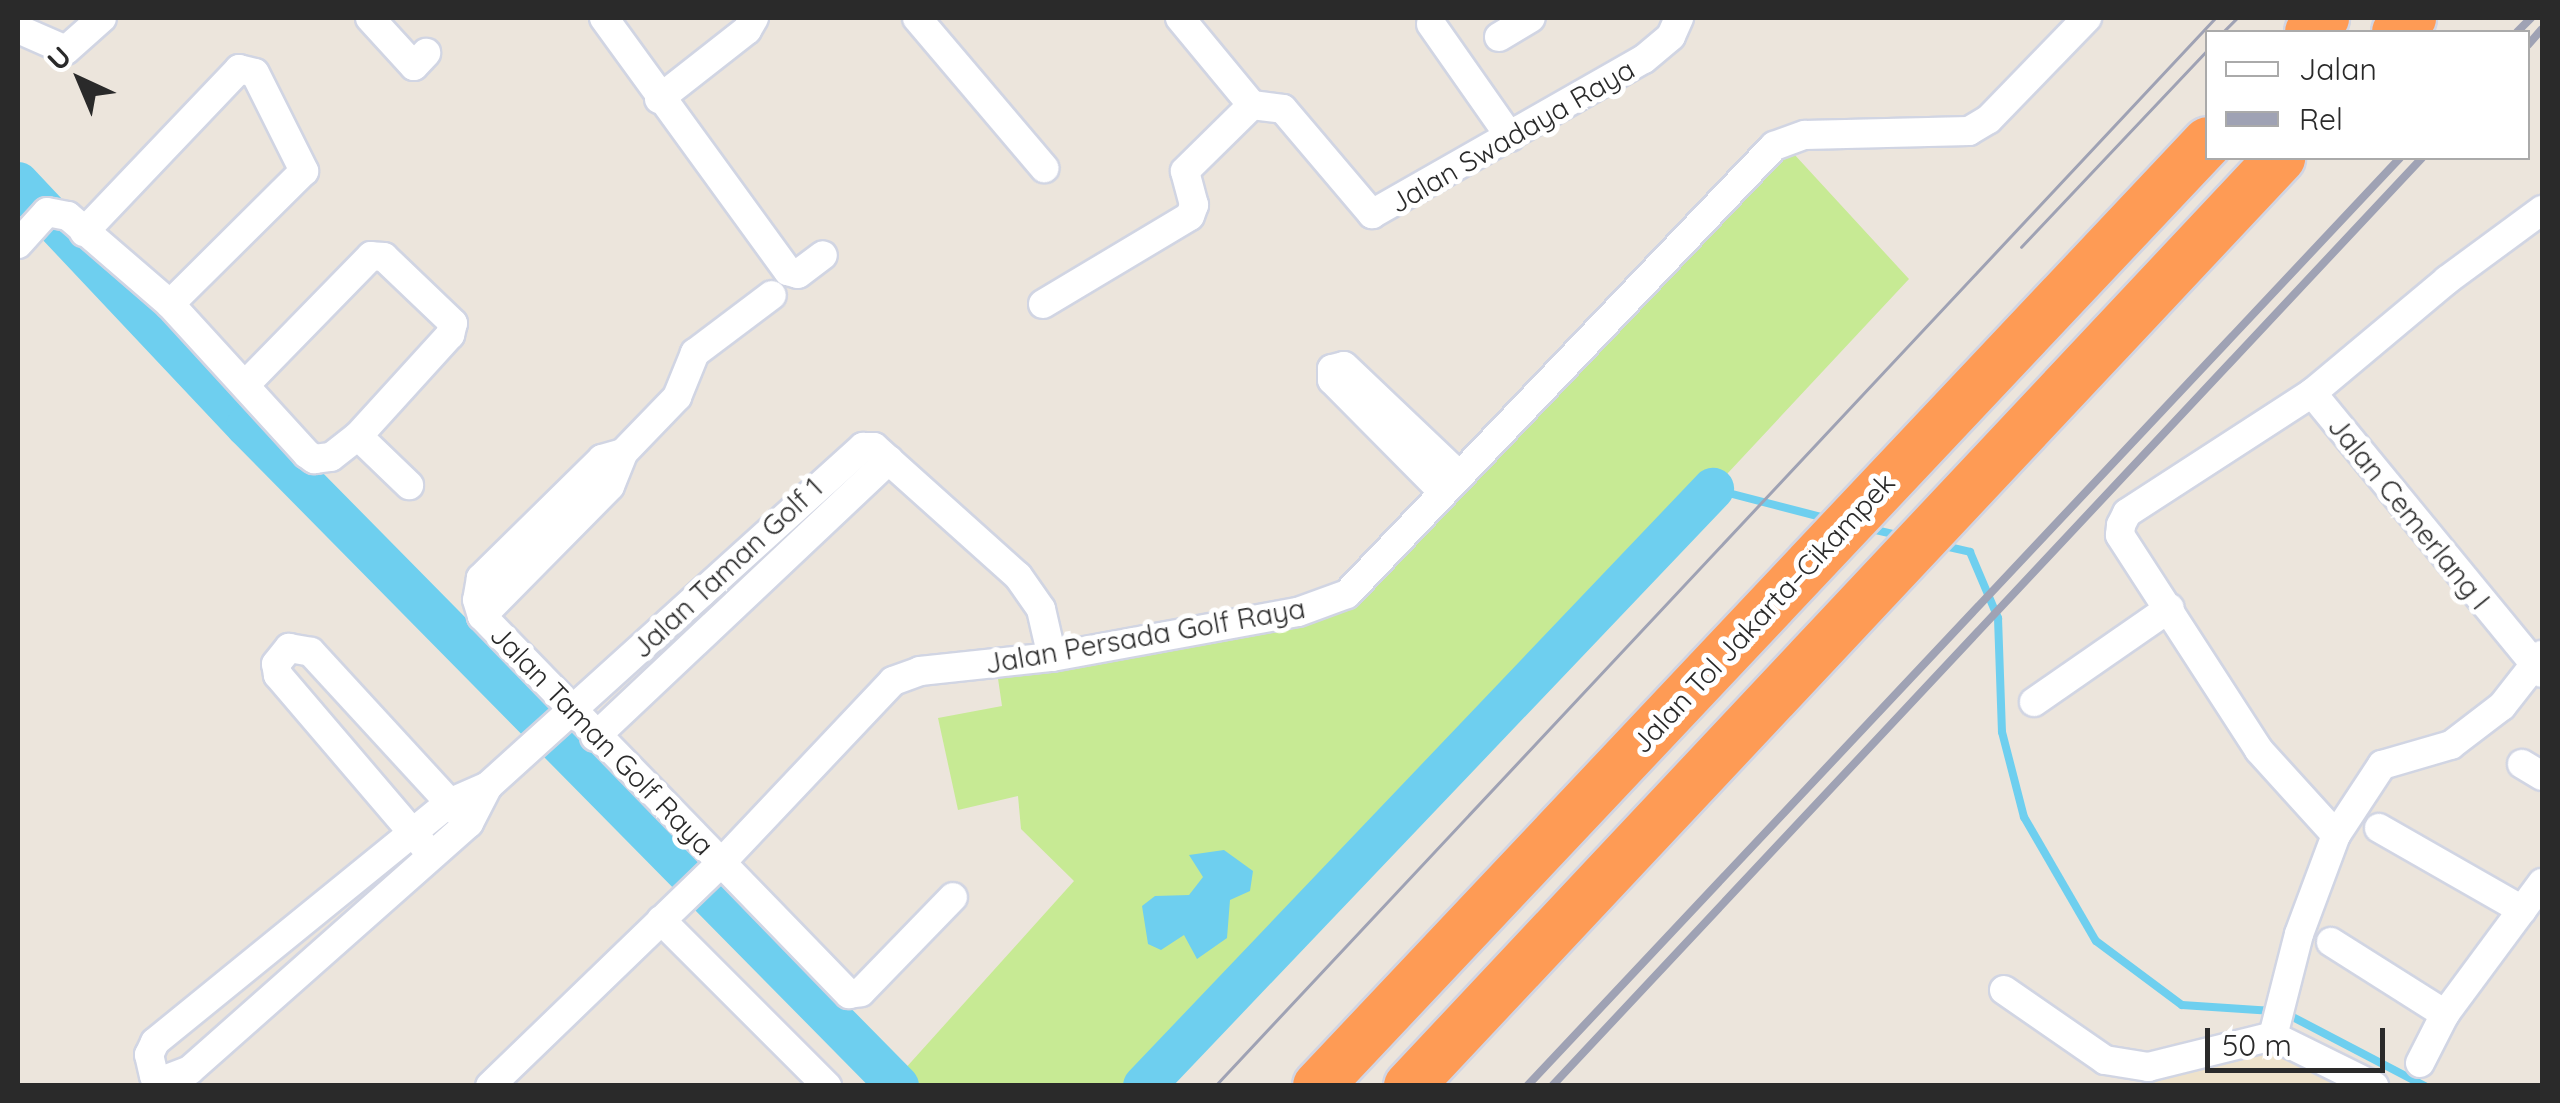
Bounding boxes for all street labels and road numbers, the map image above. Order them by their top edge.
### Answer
street label: Jalan Swadaya Raya [1384,52,1640,220]
street label: Jalan Cemerlang I [2321,410,2497,616]
street label: Jalan Tol Jakarta–Cikampek [1624,466,1902,760]
street label: Jalan Taman Golf 1 [625,471,829,665]
street label: Jalan Persada Golf Raya [982,591,1308,681]
street label: Jalan Taman Golf Raya [483,618,721,862]

